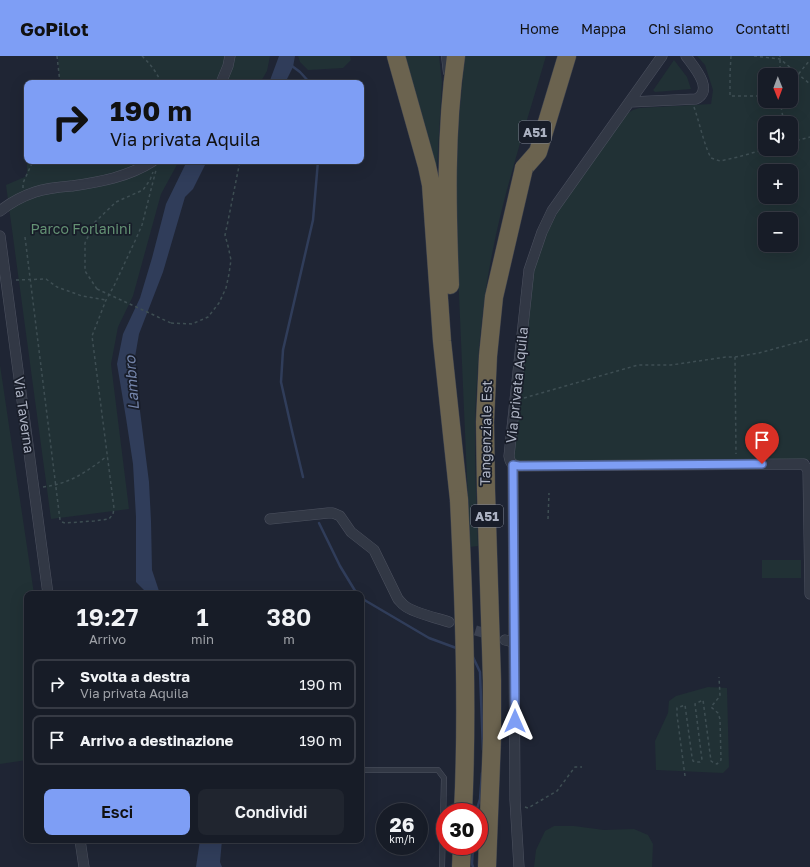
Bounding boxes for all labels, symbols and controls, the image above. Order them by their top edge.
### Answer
text: GoPilot [20,17,88,40]
text: Home [520,20,559,37]
text: Mappa [581,20,626,37]
text: Chi siamo [648,20,713,37]
text: Contatti [735,20,790,37]
north arrow [758,68,798,108]
map controls [758,68,798,252]
text: 190 m [110,94,192,127]
icon: right [44,96,96,148]
button: sound [758,116,798,156]
road number: A51 [519,121,551,143]
text: Via privata Aquila [110,128,260,150]
button: + [758,164,798,204]
button: − [758,212,798,252]
park label: Parco Forlanini [31,220,131,237]
street label: Via privata Aquila [502,326,531,444]
water label: Lambro [120,354,142,411]
street label: Via Taverna [11,375,38,454]
street label: Tangenziale Est [476,380,495,486]
pin [745,423,779,464]
icon: arrive [751,429,773,451]
road number: A51 [471,505,503,527]
text: 19:27 [77,602,138,631]
text: 1 [196,602,209,631]
text: 380 [266,602,311,631]
text: Arrivo [89,631,126,647]
text: min [191,631,214,647]
text: m [283,631,295,647]
text: Svolta a destra [80,667,190,685]
icon: right [46,673,68,695]
text: 190 m [299,675,342,693]
text: Via privata Aquila [80,685,189,701]
position arrow [494,700,536,742]
icon: arrive [46,729,68,751]
text: Arrivo a destinazione [80,731,233,749]
text: 190 m [299,731,342,749]
button: Esci [44,789,190,835]
button: Condividi [198,789,344,835]
speed limit sign: 30 [436,803,488,855]
text: 26 [390,812,414,836]
text: km/h [389,833,415,845]

